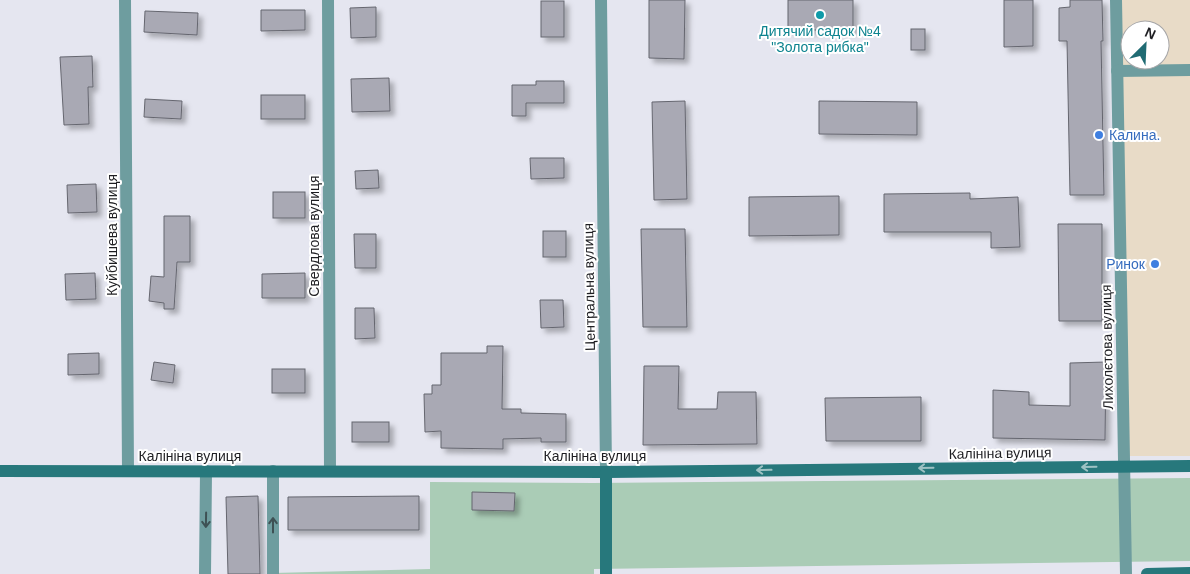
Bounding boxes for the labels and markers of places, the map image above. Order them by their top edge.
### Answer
marker: Дитячий садок №4 "Золота рибка" [814,9,826,21]
place label: Дитячий садок №4 "Золота рибка" [759,23,881,55]
place label: Калина. [1109,127,1160,143]
marker: Калина. [1093,129,1105,141]
place label: Ринок [1106,256,1146,272]
marker: Ринок [1149,258,1161,270]

